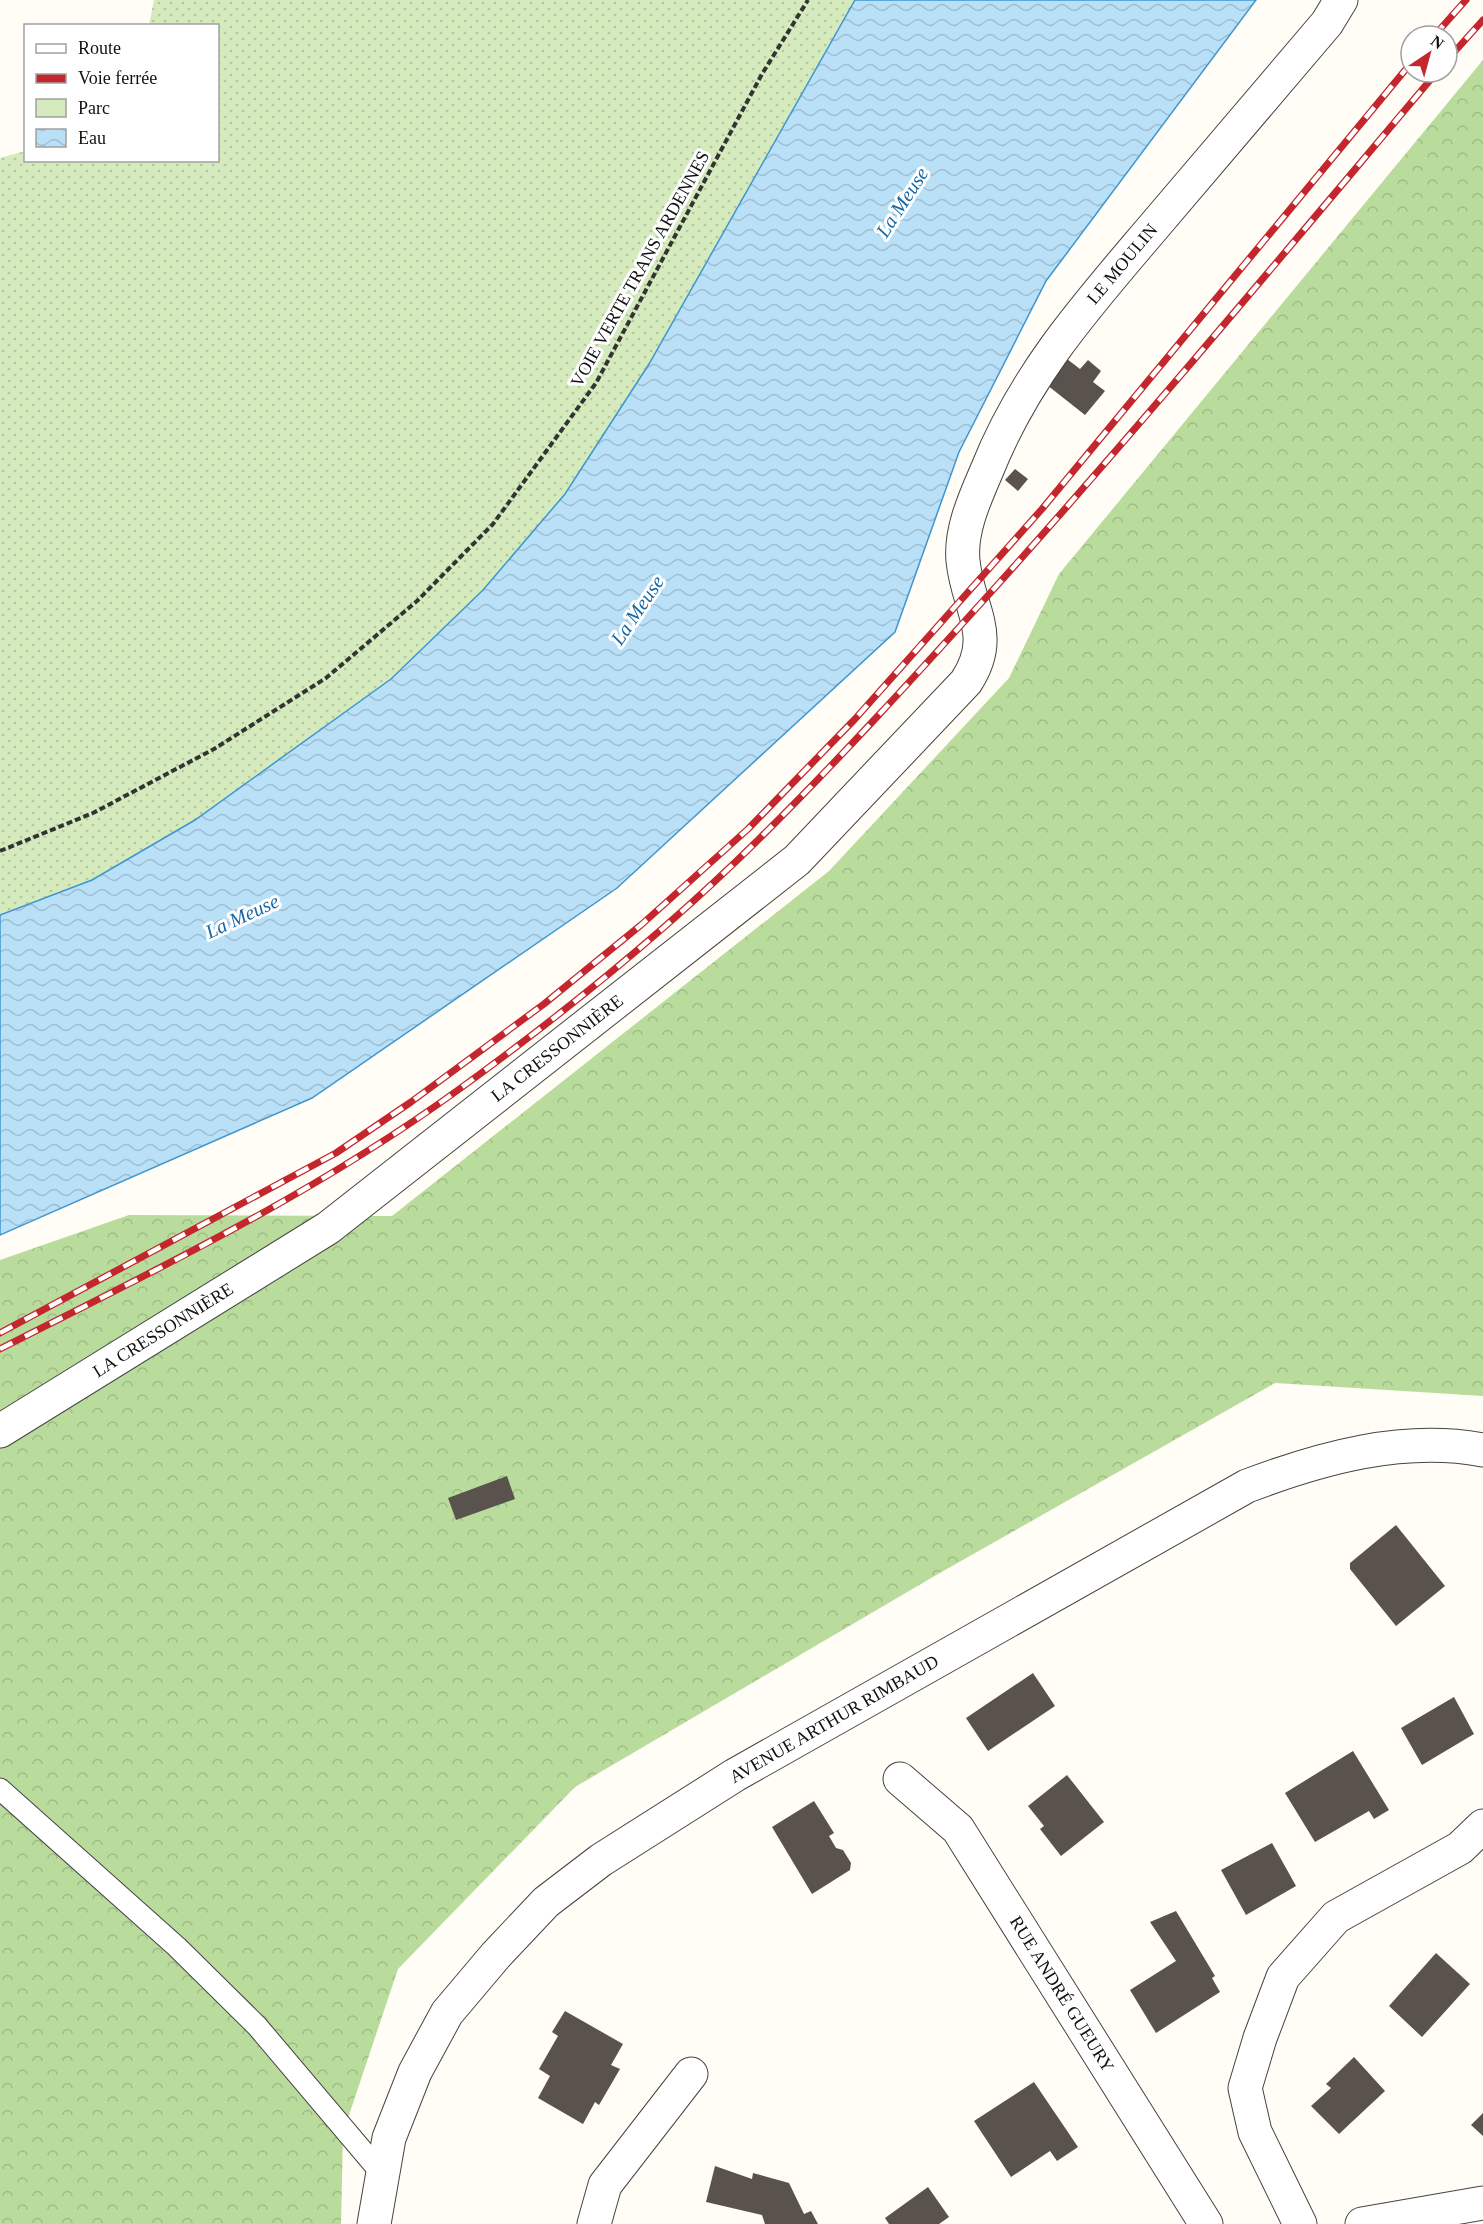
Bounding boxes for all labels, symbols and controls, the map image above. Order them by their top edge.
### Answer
legend [24,24,219,162]
north arrow [1399,24,1459,84]
text: N [1428,32,1448,53]
text: Route [78,38,121,58]
text: Voie ferrée [78,68,157,88]
text: Parc [78,98,110,118]
text: Eau [78,128,106,148]
street label: VOIE VERTE TRANS ARDENNES [567,147,713,391]
water label: La Meuse [871,163,933,242]
street label: LE MOULIN [1083,220,1161,308]
water label: La Meuse [605,571,668,649]
water label: La Meuse [201,889,282,943]
street label: LA CRESSONNIÈRE [487,990,627,1106]
street label: LA CRESSONNIÈRE [89,1278,237,1381]
street label: AVENUE ARTHUR RIMBAUD [726,1651,942,1787]
street label: RUE ANDRÉ GUEURY [1006,1912,1119,2076]

